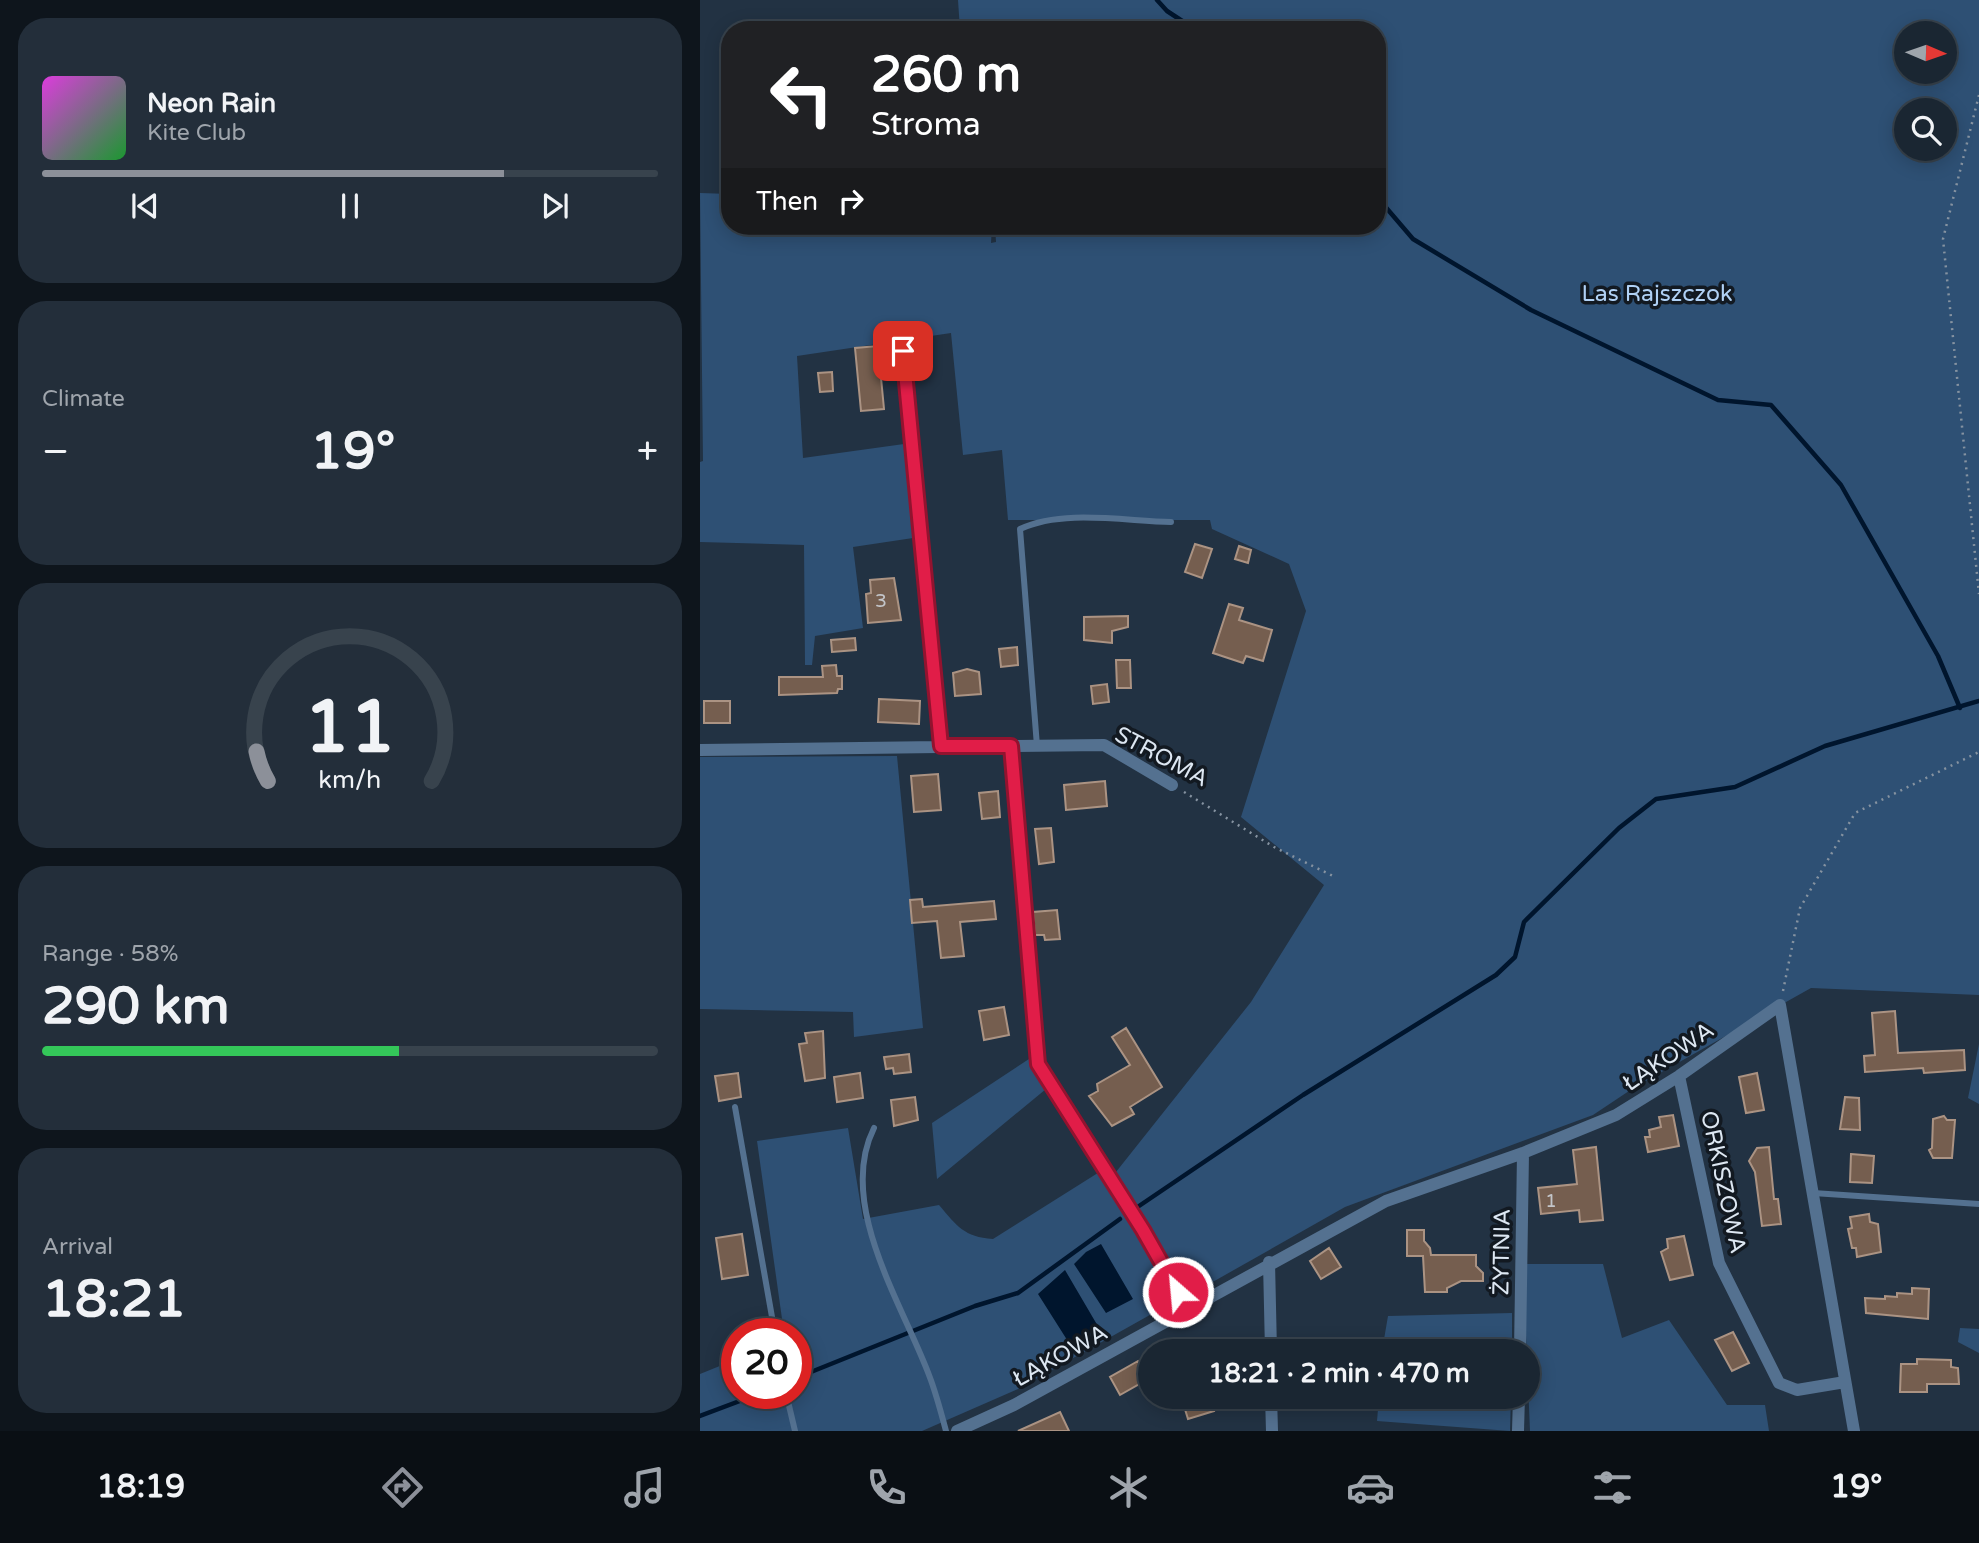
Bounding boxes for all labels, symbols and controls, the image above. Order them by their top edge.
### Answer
north arrow [1894,21,1956,84]
map controls [1894,21,1957,161]
text: 260 m [871,46,1021,105]
icon: left [756,49,847,140]
text: Neon Rain [147,88,276,119]
button: search [1894,98,1957,161]
text: Stroma [871,106,981,144]
text: Kite Club [147,119,246,147]
icon: right [832,182,870,220]
text: Then [756,186,818,217]
icon: previous [126,187,164,225]
icon: pause [331,187,369,225]
icon: next [536,187,574,225]
park label: Las Rajszczok [1581,280,1733,308]
pin [873,321,933,381]
icon: arrive [884,332,922,370]
text: Climate [42,385,125,413]
text: 19° [310,420,395,483]
text: − [42,429,69,475]
text: + [637,429,658,475]
house number: 3 [875,590,887,612]
text: 11 [304,685,396,773]
street label: STROMA [1110,721,1213,793]
text: km/h [319,765,381,795]
text: Range · 58% [42,940,178,968]
text: 290 km [42,975,230,1038]
street label: ŁĄKOWA [1618,1016,1719,1097]
street label: ORKISZOWA [1694,1108,1752,1256]
house number: 1 [1545,1190,1557,1212]
street label: ŻYTNIA [1487,1209,1517,1296]
text: Arrival [42,1233,113,1261]
position arrow [1141,1255,1215,1329]
text: 18:21 [42,1268,186,1331]
speed limit sign: 20 [721,1318,812,1409]
street label: ŁĄKOWA [1008,1318,1113,1393]
text: 18:21 · 2 min · 470 m [1208,1358,1470,1389]
icon: directions [378,1463,427,1512]
icon: music [620,1463,669,1512]
icon: phone [862,1463,911,1512]
icon: climate [1104,1463,1153,1512]
icon: car [1346,1463,1395,1512]
icon: filters [1588,1463,1637,1512]
text: 18:19 [96,1468,185,1506]
text: 19° [1830,1468,1882,1506]

